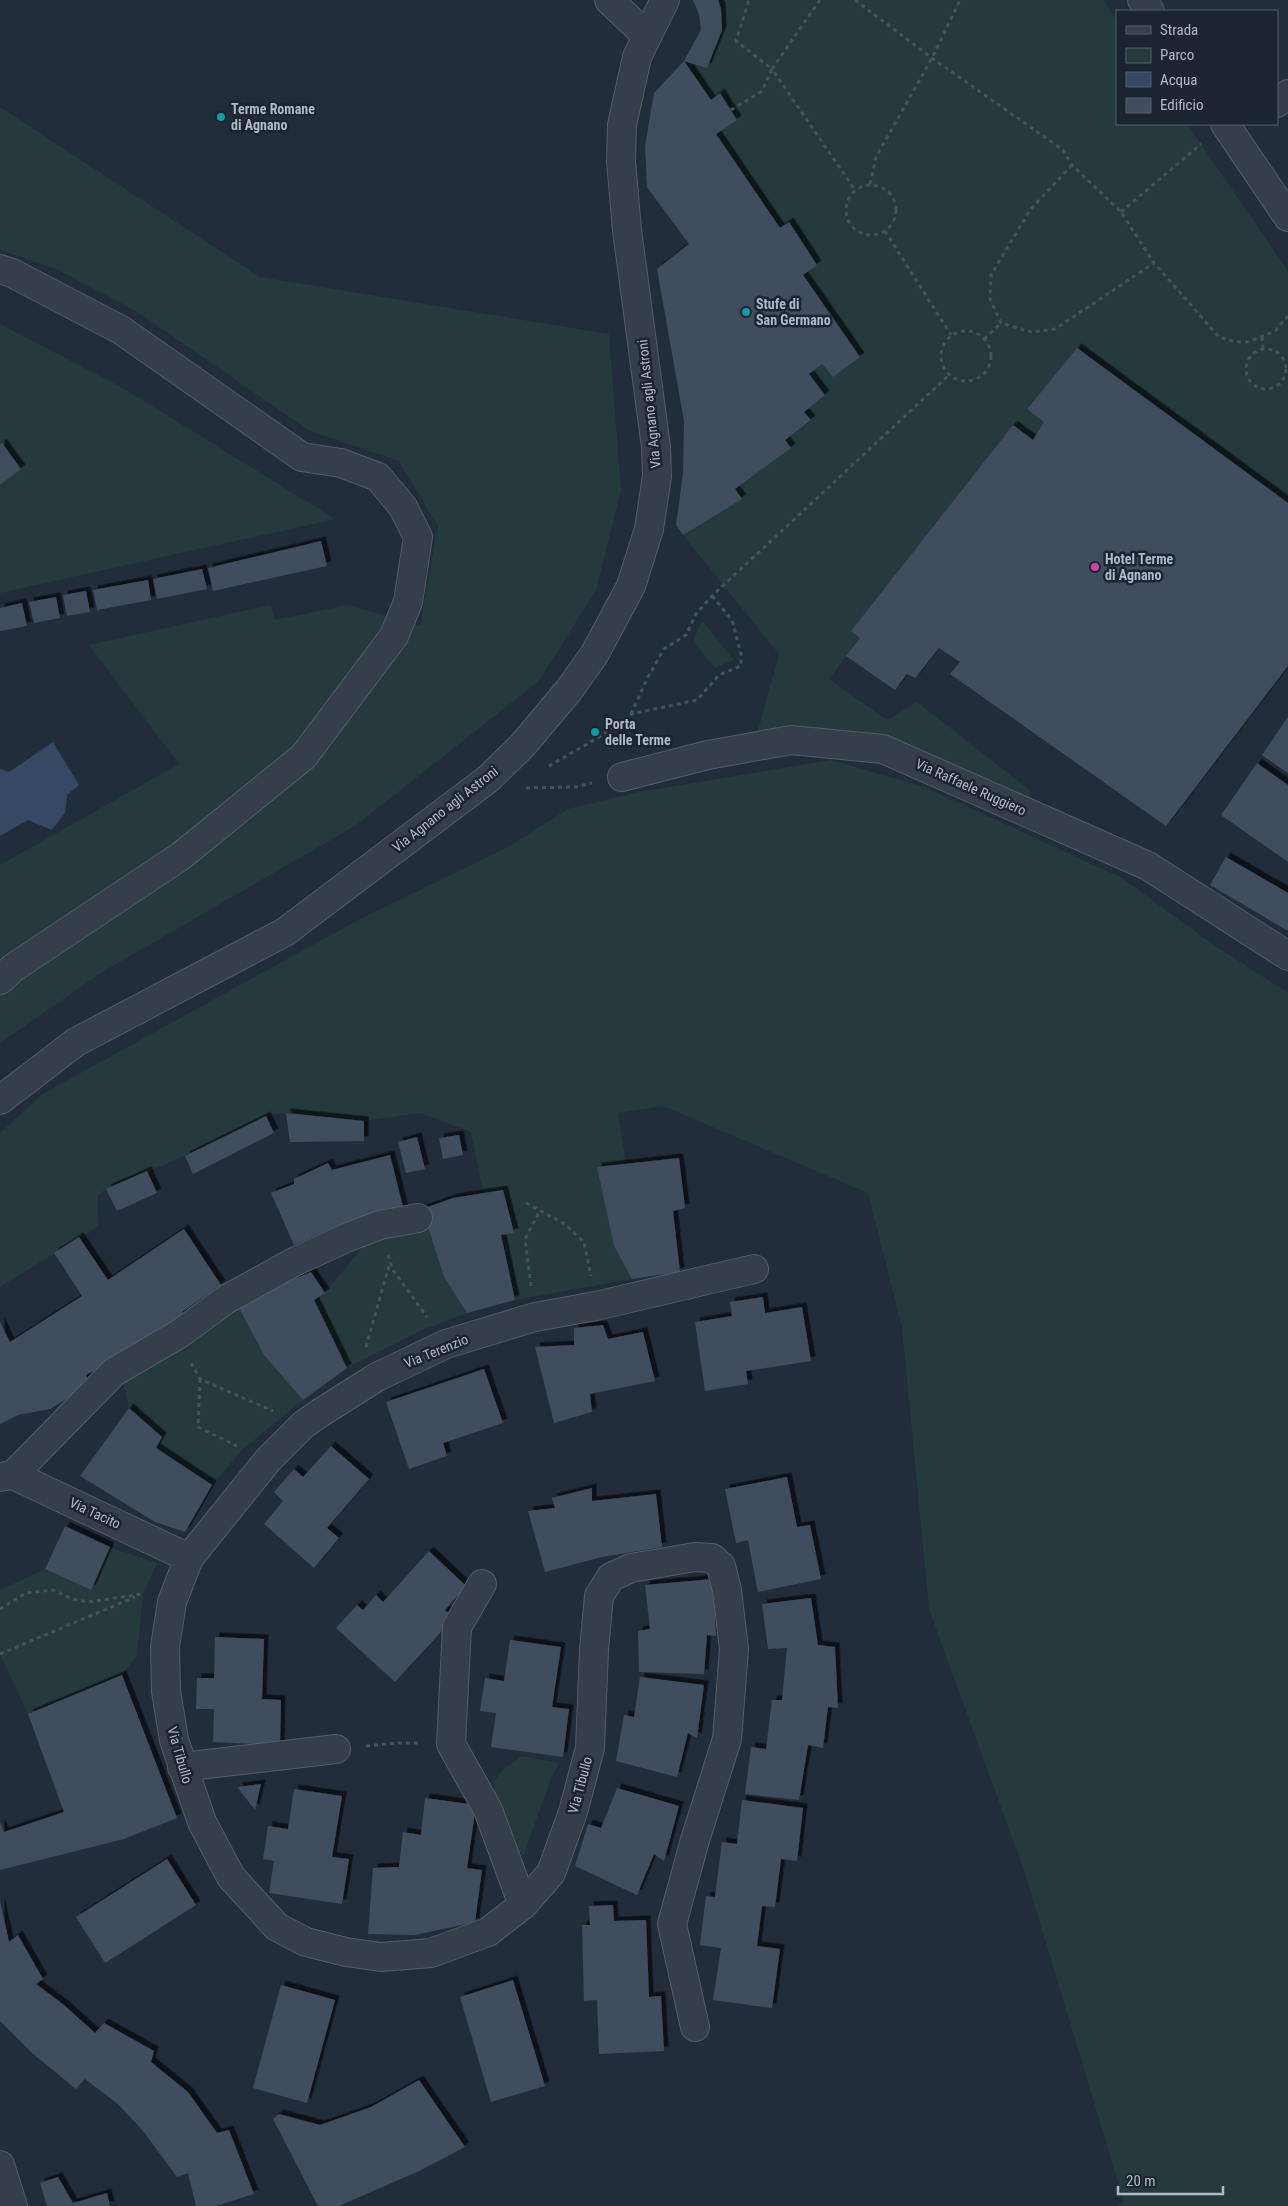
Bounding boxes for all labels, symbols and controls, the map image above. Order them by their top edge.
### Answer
legend [1116,10,1278,125]
text: Strada [1160,21,1198,39]
text: Parco [1160,46,1194,64]
text: Acqua [1160,71,1198,89]
text: Edificio [1160,96,1203,114]
place label: Terme Romane di Agnano [231,101,315,133]
marker: Terme Romane di Agnano [215,111,227,123]
place label: Stufe di San Germano [756,296,831,328]
marker: Stufe di San Germano [740,306,752,318]
street label: Via Agnano agli Astroni [634,339,664,469]
place label: Hotel Terme di Agnano [1105,551,1174,583]
marker: Hotel Terme di Agnano [1089,561,1101,573]
place label: Porta delle Terme [605,716,671,748]
marker: Porta delle Terme [589,726,601,738]
street label: Via Raffaele Ruggiero [913,755,1029,819]
street label: Via Agnano agli Astroni [389,763,501,855]
street label: Via Terenzio [402,1331,470,1371]
street label: Via Tacito [67,1494,123,1532]
street label: Via Tibullo [164,1725,196,1785]
street label: Via Tibullo [565,1755,595,1815]
scale bar [1118,2164,1223,2196]
text: 20 m [1126,2172,1156,2190]

